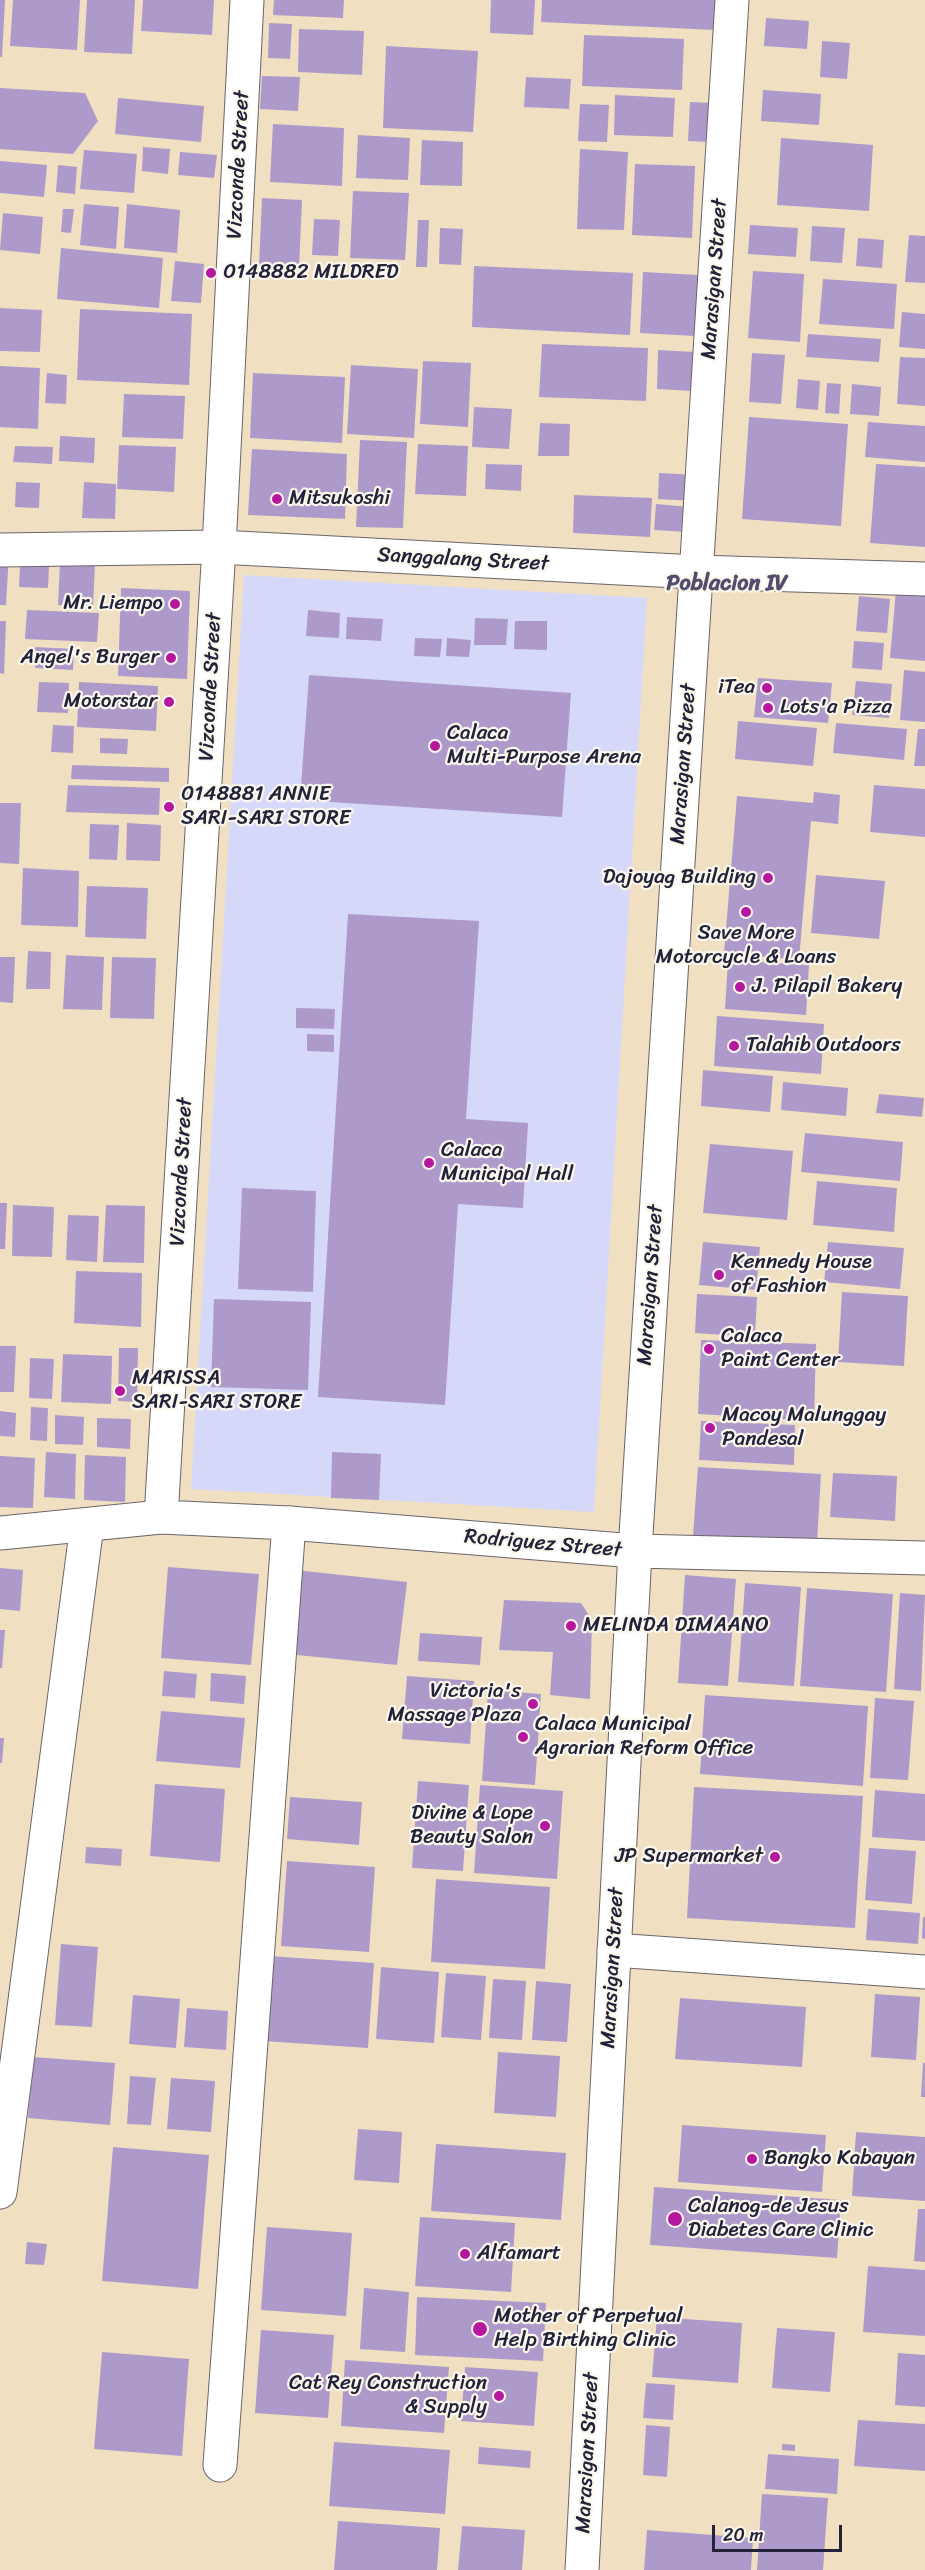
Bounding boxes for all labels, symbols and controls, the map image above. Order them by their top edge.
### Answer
street label: Vizconde Street [223,90,255,240]
street label: Marasigan Street [697,198,733,360]
place label: 0148882 MILDRED [223,260,399,286]
marker: 0148882 MILDRED [204,266,218,280]
place label: Mitsukoshi [289,486,390,512]
marker: Mitsukoshi [270,492,284,506]
street label: Sanggalang Street [377,543,549,577]
district label: Poblacion IV [666,571,788,597]
place label: Mr. Liempo [63,591,163,617]
marker: Mr. Liempo [168,597,182,611]
street label: Vizconde Street [195,612,227,762]
place label: Angel's Burger [20,645,159,671]
marker: Angel's Burger [164,651,178,665]
place label: iTea [718,675,755,701]
marker: iTea [760,681,774,695]
street label: Marasigan Street [666,683,702,845]
place label: Motorstar [64,689,157,715]
marker: Motorstar [162,695,176,709]
place label: Lots'a Pizza [780,695,892,721]
marker: Lots'a Pizza [761,701,775,715]
place label: Calaca Multi-Purpose Arena [447,721,641,771]
marker: Calaca Multi-Purpose Arena [428,739,442,753]
place label: 0148881 ANNIE SARI-SARI STORE [181,782,350,832]
marker: 0148881 ANNIE SARI-SARI STORE [162,800,176,814]
place label: Dajoyag Building [603,865,756,891]
marker: Dajoyag Building [761,871,775,885]
marker: Save More Motorcycle & Loans [739,905,753,919]
place label: Save More Motorcycle & Loans [656,921,836,971]
place label: J. Pilapil Bakery [752,974,902,1000]
marker: J. Pilapil Bakery [733,980,747,994]
place label: Talahib Outdoors [746,1033,901,1059]
marker: Talahib Outdoors [727,1039,741,1053]
street label: Vizconde Street [166,1097,198,1247]
place label: Calaca Municipal Hall [441,1138,573,1188]
marker: Calaca Municipal Hall [422,1156,436,1170]
street label: Marasigan Street [633,1204,669,1366]
place label: Kennedy House of Fashion [731,1250,872,1300]
marker: Kennedy House of Fashion [712,1268,726,1282]
place label: Calaca Paint Center [721,1324,840,1374]
marker: Calaca Paint Center [702,1342,716,1356]
place label: MARISSA SARI-SARI STORE [132,1366,301,1416]
marker: MARISSA SARI-SARI STORE [113,1384,127,1398]
place label: Macoy Malunggay Pandesal [722,1403,886,1453]
marker: Macoy Malunggay Pandesal [703,1421,717,1435]
street label: Rodriguez Street [463,1525,623,1563]
place label: MELINDA DIMAANO [583,1613,769,1639]
marker: MELINDA DIMAANO [564,1619,578,1633]
place label: Victoria's Massage Plaza [387,1679,521,1729]
marker: Victoria's Massage Plaza [526,1697,540,1711]
place label: Calaca Municipal Agrarian Reform Office [535,1712,753,1762]
marker: Calaca Municipal Agrarian Reform Office [516,1730,530,1744]
place label: Divine & Lope Beauty Salon [410,1801,533,1851]
marker: Divine & Lope Beauty Salon [538,1819,552,1833]
place label: JP Supermarket [615,1844,763,1870]
marker: JP Supermarket [768,1850,782,1864]
street label: Marasigan Street [596,1887,630,2049]
place label: Bangko Kabayan [764,2146,915,2172]
marker: Bangko Kabayan [745,2152,759,2166]
place label: Calanog-de Jesus Diabetes Care Clinic [688,2194,874,2244]
marker: Calanog-de Jesus Diabetes Care Clinic [666,2210,684,2228]
place label: Alfamart [477,2241,561,2267]
marker: Alfamart [458,2247,472,2261]
place label: Mother of Perpetual Help Birthing Clinic [494,2304,683,2354]
marker: Mother of Perpetual Help Birthing Clinic [471,2320,489,2338]
place label: Cat Rey Construction & Supply [289,2371,487,2421]
street label: Marasigan Street [571,2372,605,2534]
marker: Cat Rey Construction & Supply [492,2389,506,2403]
scale bar [715,2513,846,2551]
text: 20 m [723,2519,763,2551]

